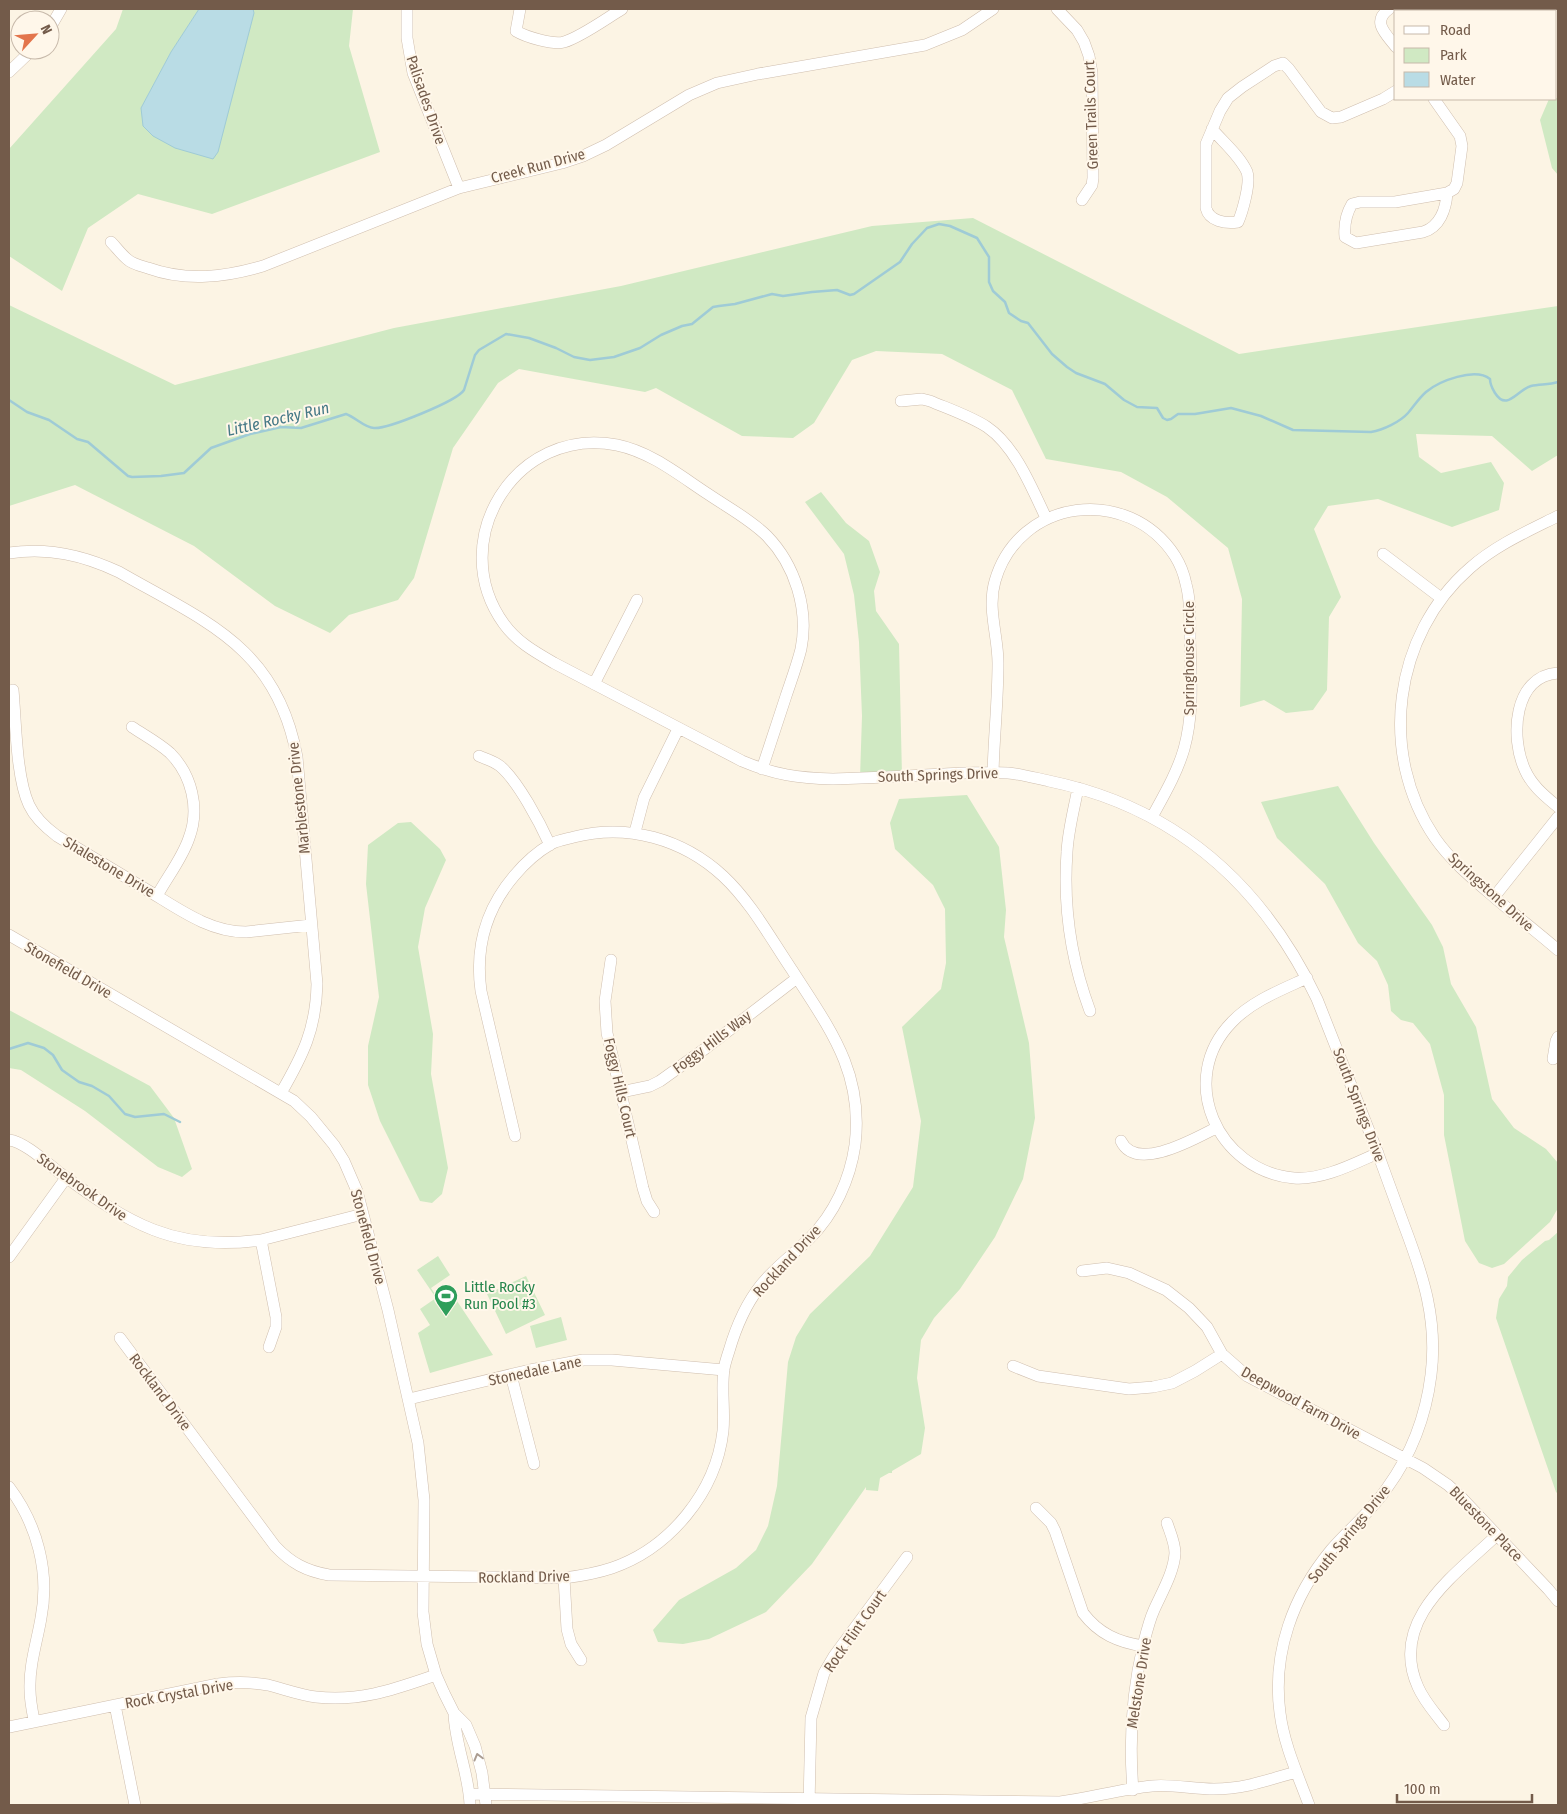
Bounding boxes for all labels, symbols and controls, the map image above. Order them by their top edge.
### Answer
north arrow [10,10,60,60]
legend [1394,10,1557,100]
text: Road [1440,21,1471,39]
text: N [37,22,56,37]
text: Park [1440,46,1467,64]
street label: Palisades Drive [402,53,450,147]
street label: Green Trails Court [1080,60,1102,170]
text: Water [1440,71,1476,89]
street label: Creek Run Drive [489,145,587,187]
water label: Little Rocky Run [225,398,331,440]
street label: Springhouse Circle [1180,601,1198,715]
street label: Marblestone Drive [284,741,314,855]
street label: South Springs Drive [877,764,999,786]
street label: Shalestone Drive [60,833,158,901]
street label: Springstone Drive [1445,849,1537,935]
street label: Stonefield Drive [21,938,115,1002]
street label: Foggy Hills Way [669,1006,755,1077]
street label: Foggy Hills Court [600,1036,640,1140]
street label: South Springs Drive [1329,1046,1389,1164]
street label: Stonebrook Drive [33,1149,131,1225]
street label: Stonefield Drive [347,1187,389,1287]
street label: Rockland Drive [749,1221,825,1301]
place label: Little Rocky Run Pool #3 [464,1278,536,1313]
sports icon: Little Rocky Run Pool #3 [433,1283,459,1317]
street label: Rockland Drive [125,1350,195,1434]
street label: Stonedale Lane [487,1352,583,1390]
street label: Deepwood Farm Drive [1238,1363,1364,1443]
street label: South Springs Drive [1304,1482,1394,1586]
street label: Bluestone Place [1446,1483,1526,1565]
street label: Rockland Drive [478,1567,570,1587]
street label: Rock Flint Court [820,1586,890,1676]
street label: Melstone Drive [1123,1636,1155,1730]
street label: Rock Crystal Drive [123,1676,235,1712]
one-way arrow [473,1753,484,1762]
scale bar [1397,1772,1532,1804]
text: 100 m [1404,1780,1441,1798]

